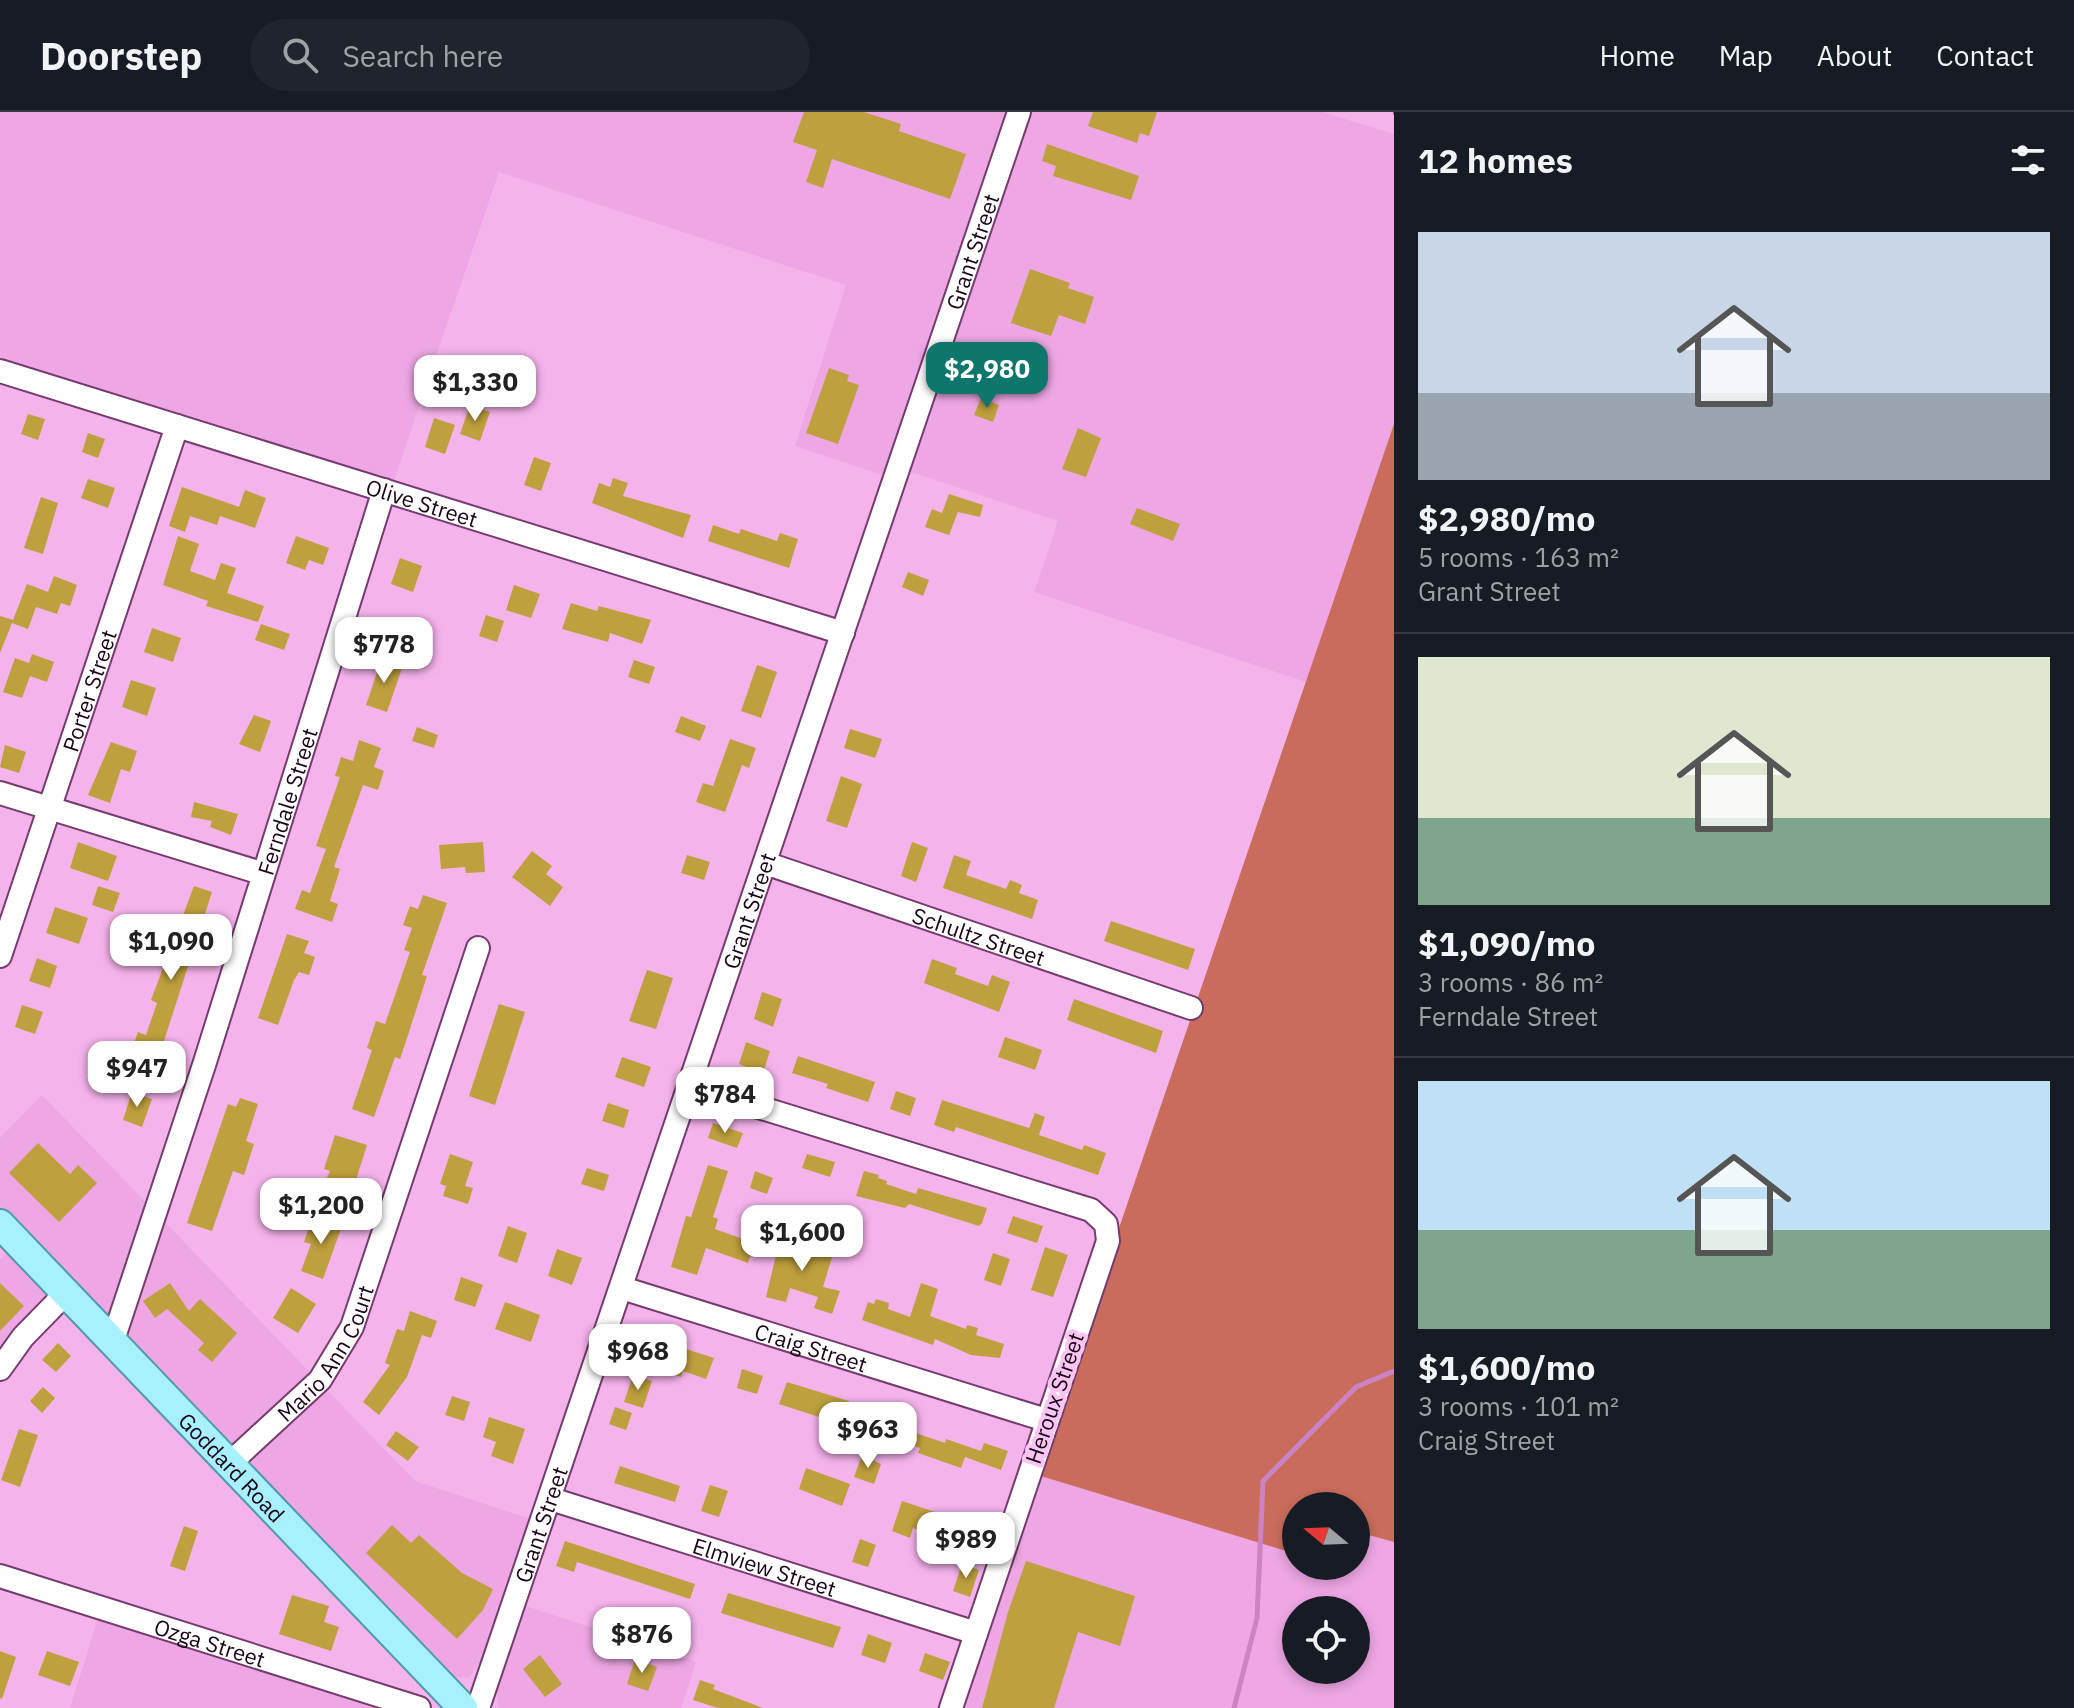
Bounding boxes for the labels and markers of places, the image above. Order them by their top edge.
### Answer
pin: $2,980 [922,342,1052,410]
pin: $1,330 [410,355,540,423]
pin: $778 [337,617,431,685]
pin: $1,090 [106,914,236,982]
pin: $947 [90,1041,184,1109]
pin: $784 [678,1067,772,1135]
pin: $1,200 [256,1178,386,1246]
pin: $1,600 [737,1205,867,1273]
pin: $968 [591,1324,685,1392]
pin: $963 [821,1402,915,1470]
pin: $989 [919,1512,1013,1580]
pin: $876 [595,1607,689,1675]

